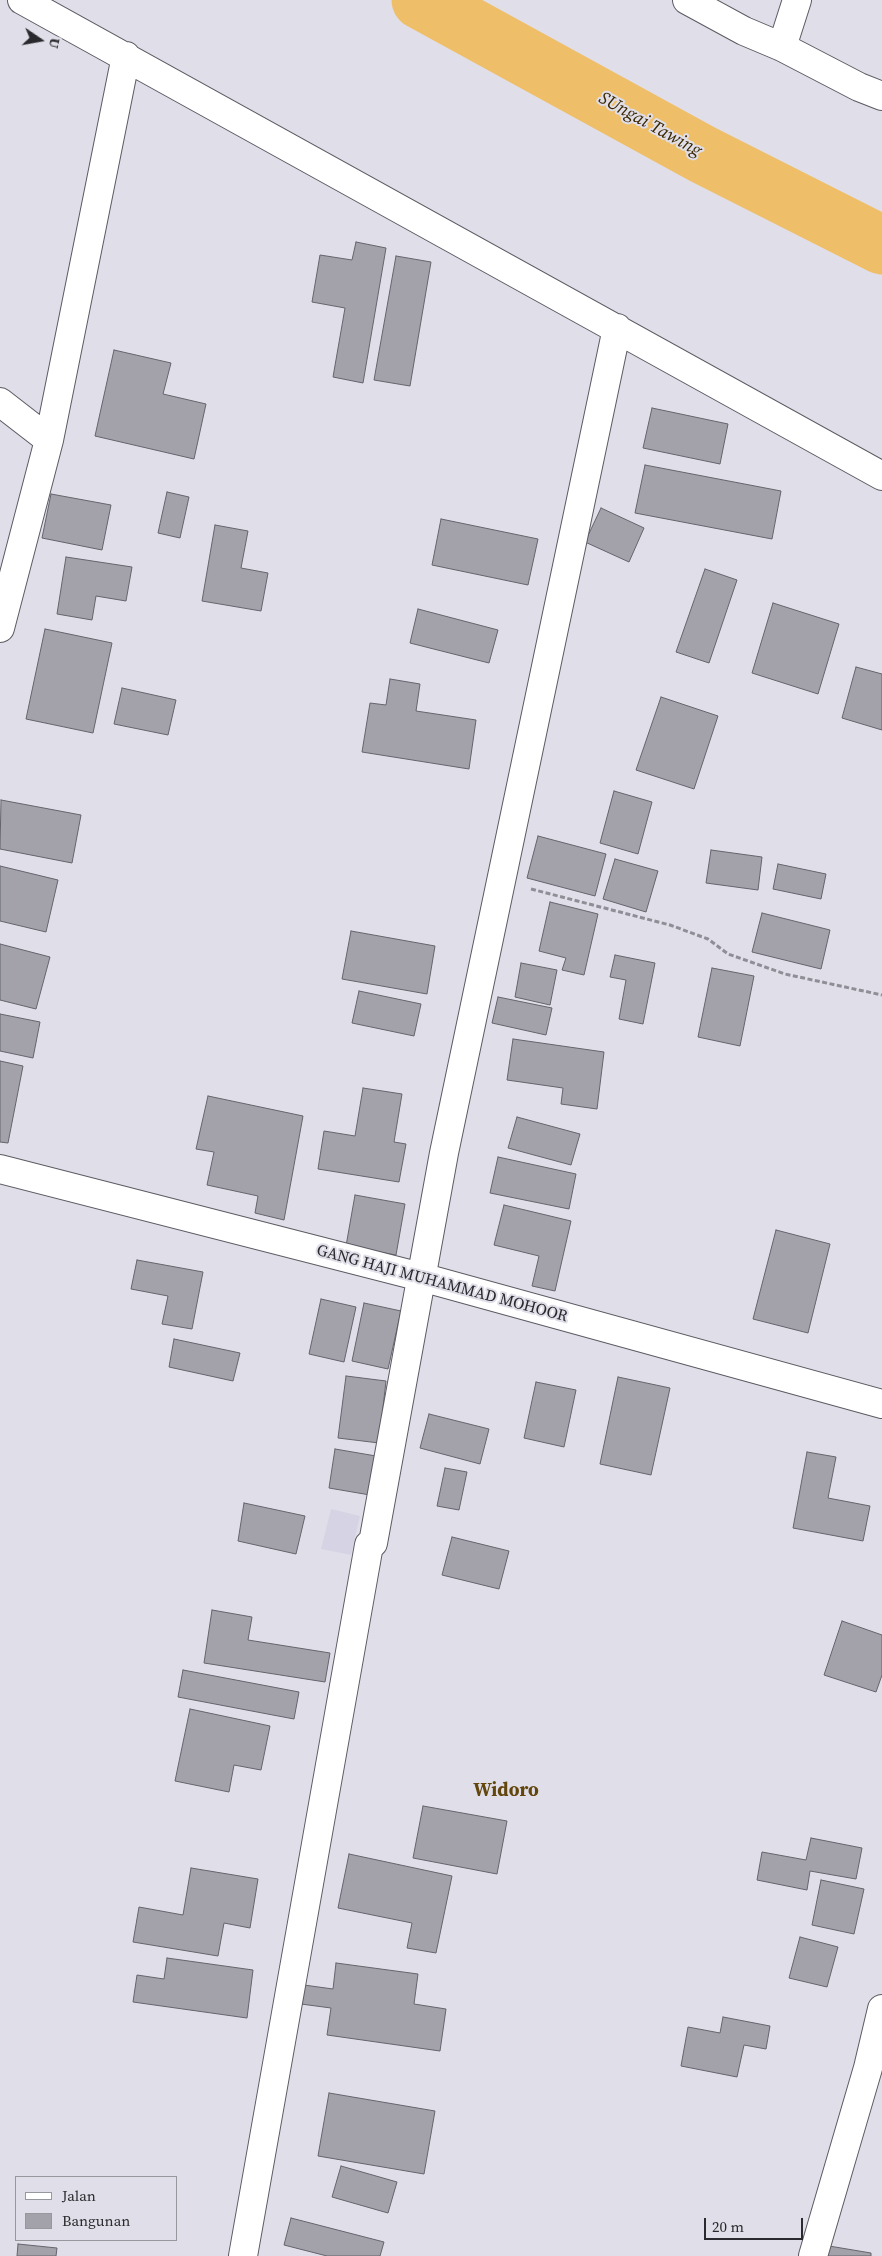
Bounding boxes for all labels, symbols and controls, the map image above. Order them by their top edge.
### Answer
north arrow [15,15,65,65]
text: U [44,36,66,50]
water label: SUngai Tawing [595,88,705,162]
street label: GANG HAJI MUHAMMAD MOHOOR [314,1241,570,1327]
district label: Widoro [473,1780,539,1802]
legend [15,2176,178,2241]
text: Jalan [62,2185,96,2206]
scale bar [707,2208,806,2240]
text: Bangunan [62,2210,130,2231]
text: 20 m [712,2216,744,2237]

